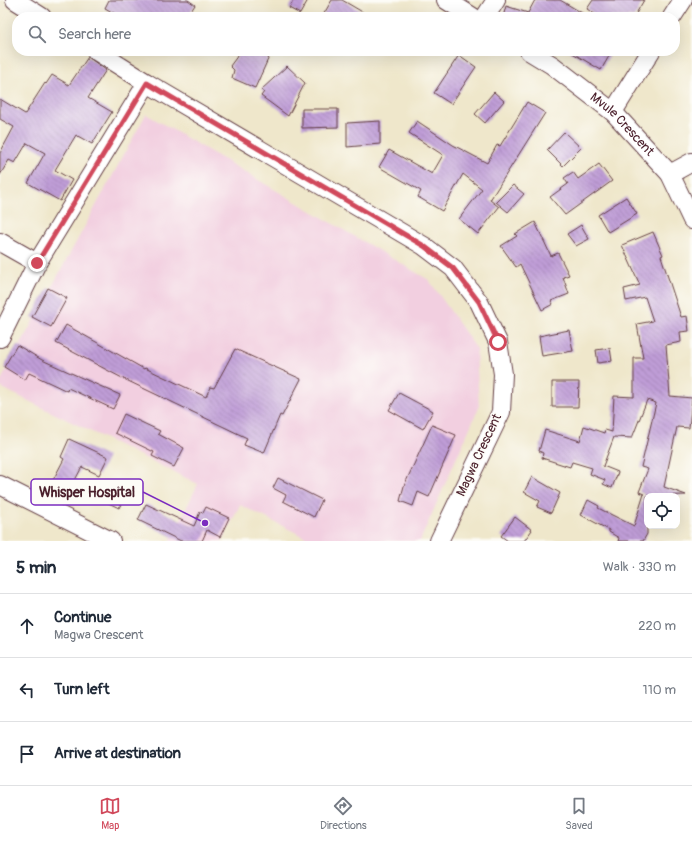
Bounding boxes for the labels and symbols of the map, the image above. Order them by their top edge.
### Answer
street label: Mvule Crescent [587,89,658,160]
route end [28,254,46,272]
route start [489,333,507,351]
street label: Magwa Crescent [453,410,505,499]
callout: Whisper Hospital [31,479,143,505]
text: Whisper Hospital [39,484,135,501]

